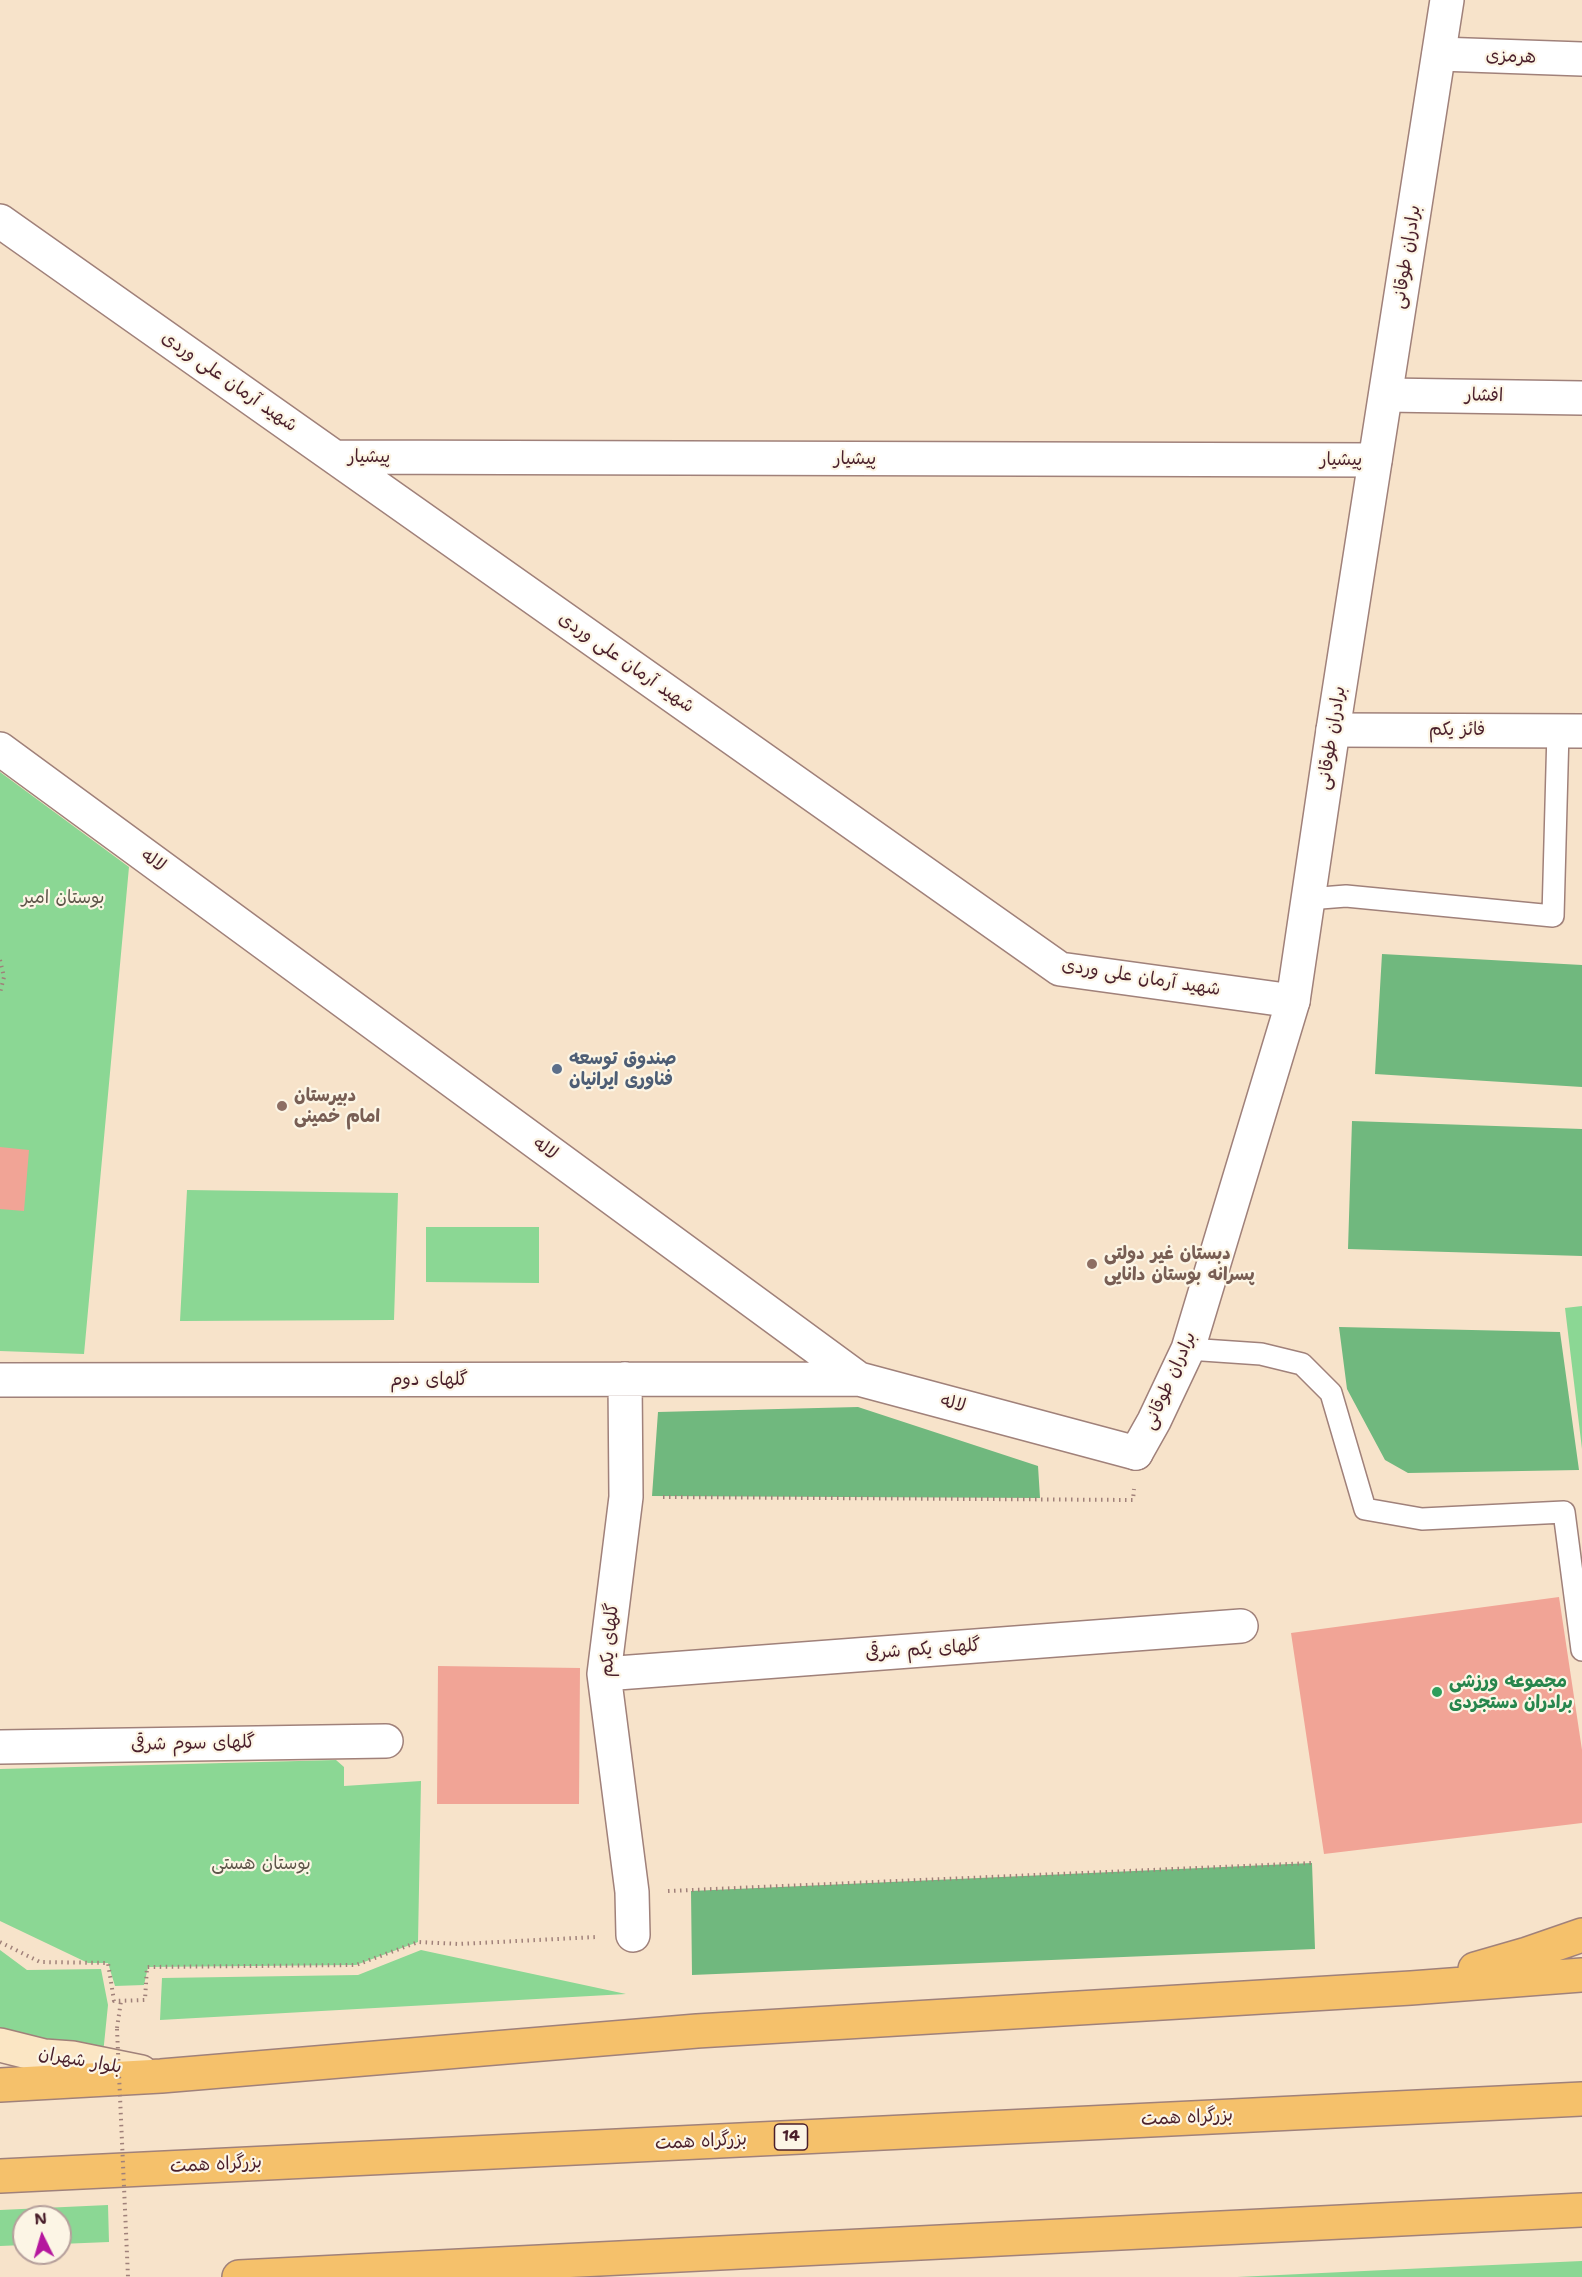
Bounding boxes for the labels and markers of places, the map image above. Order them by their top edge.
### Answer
place label: صندوق توسعه فناوری ایرانیان [569,1048,676,1090]
marker: صندوق توسعه فناوری ایرانیان [550,1062,564,1076]
place label: دبیرستان امام خمینی [294,1085,380,1128]
marker: دبیرستان امام خمینی [275,1099,289,1113]
place label: دبستان غیر دولتی پسرانه بوستان دانایی [1104,1243,1255,1286]
marker: دبستان غیر دولتی پسرانه بوستان دانایی [1085,1257,1099,1271]
place label: مجموعه ورزشی برادران دستجردی [1449,1671,1573,1714]
marker: مجموعه ورزشی برادران دستجردی [1430,1685,1444,1699]

